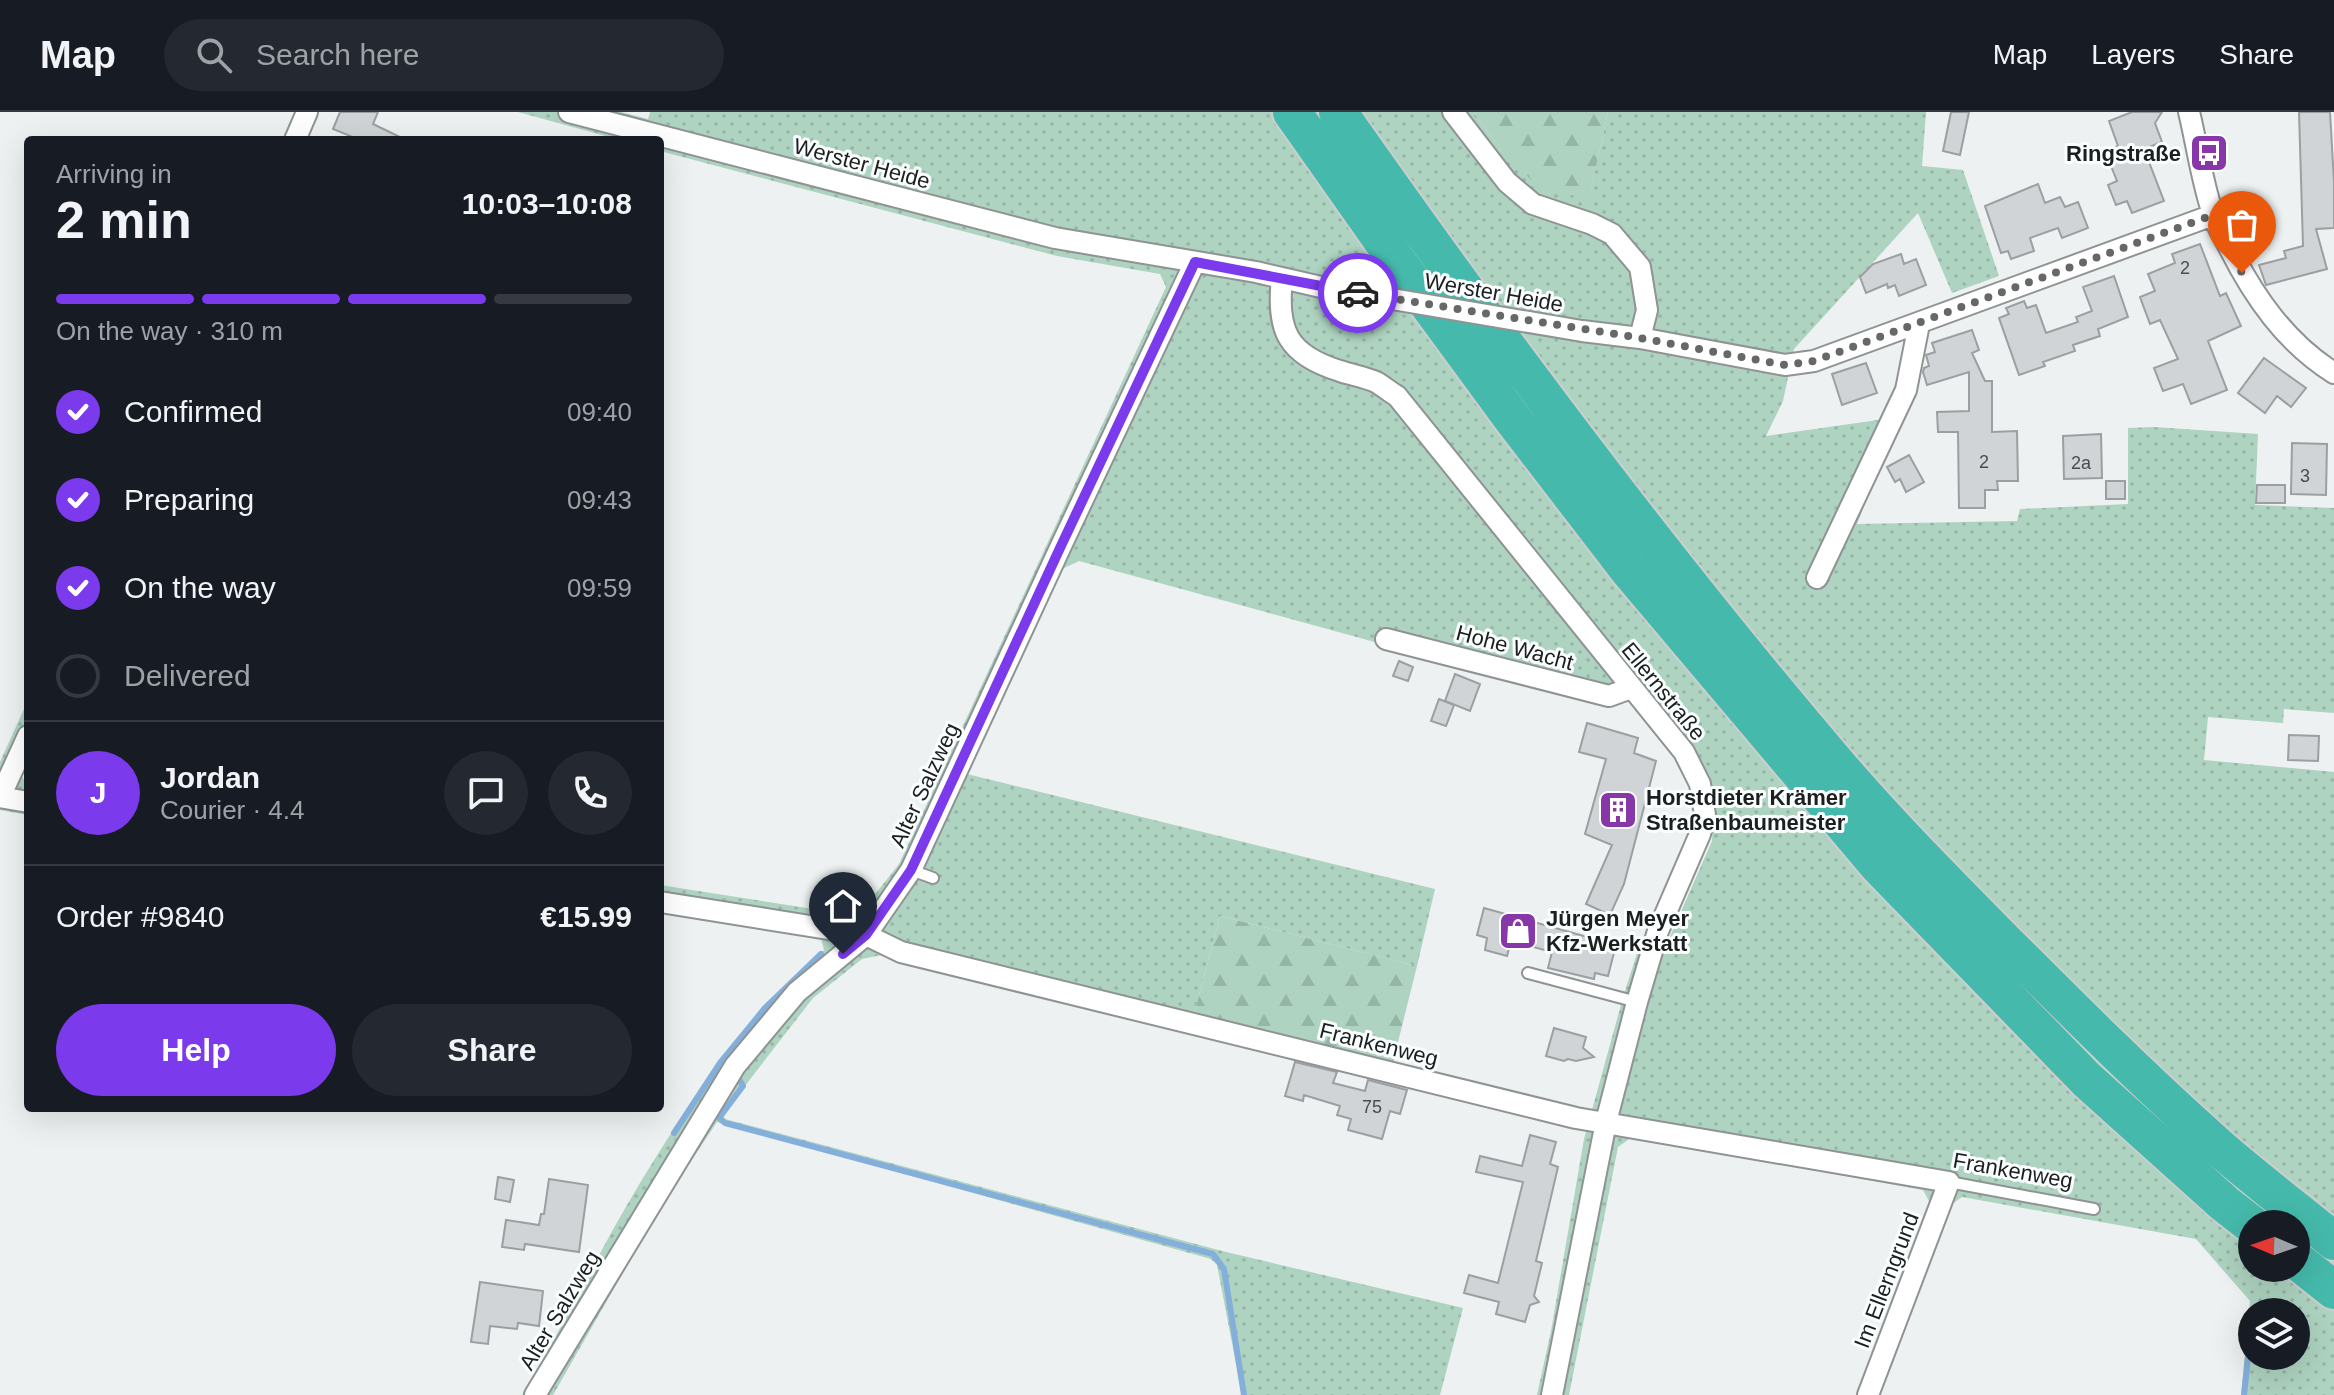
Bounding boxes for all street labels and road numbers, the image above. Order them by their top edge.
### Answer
street label: Werster Heide [791,133,933,194]
street label: Werster Heide [1423,268,1565,317]
street label: Hohe Wacht [1454,620,1576,675]
street label: Ellernstraße [1617,637,1711,745]
street label: Alter Salzweg [885,719,964,851]
street label: Frankenweg [1317,1018,1441,1071]
street label: Frankenweg [1951,1148,2075,1193]
street label: Im Ellerngrund [1849,1209,1924,1351]
street label: Alter Salzweg [514,1246,605,1374]

